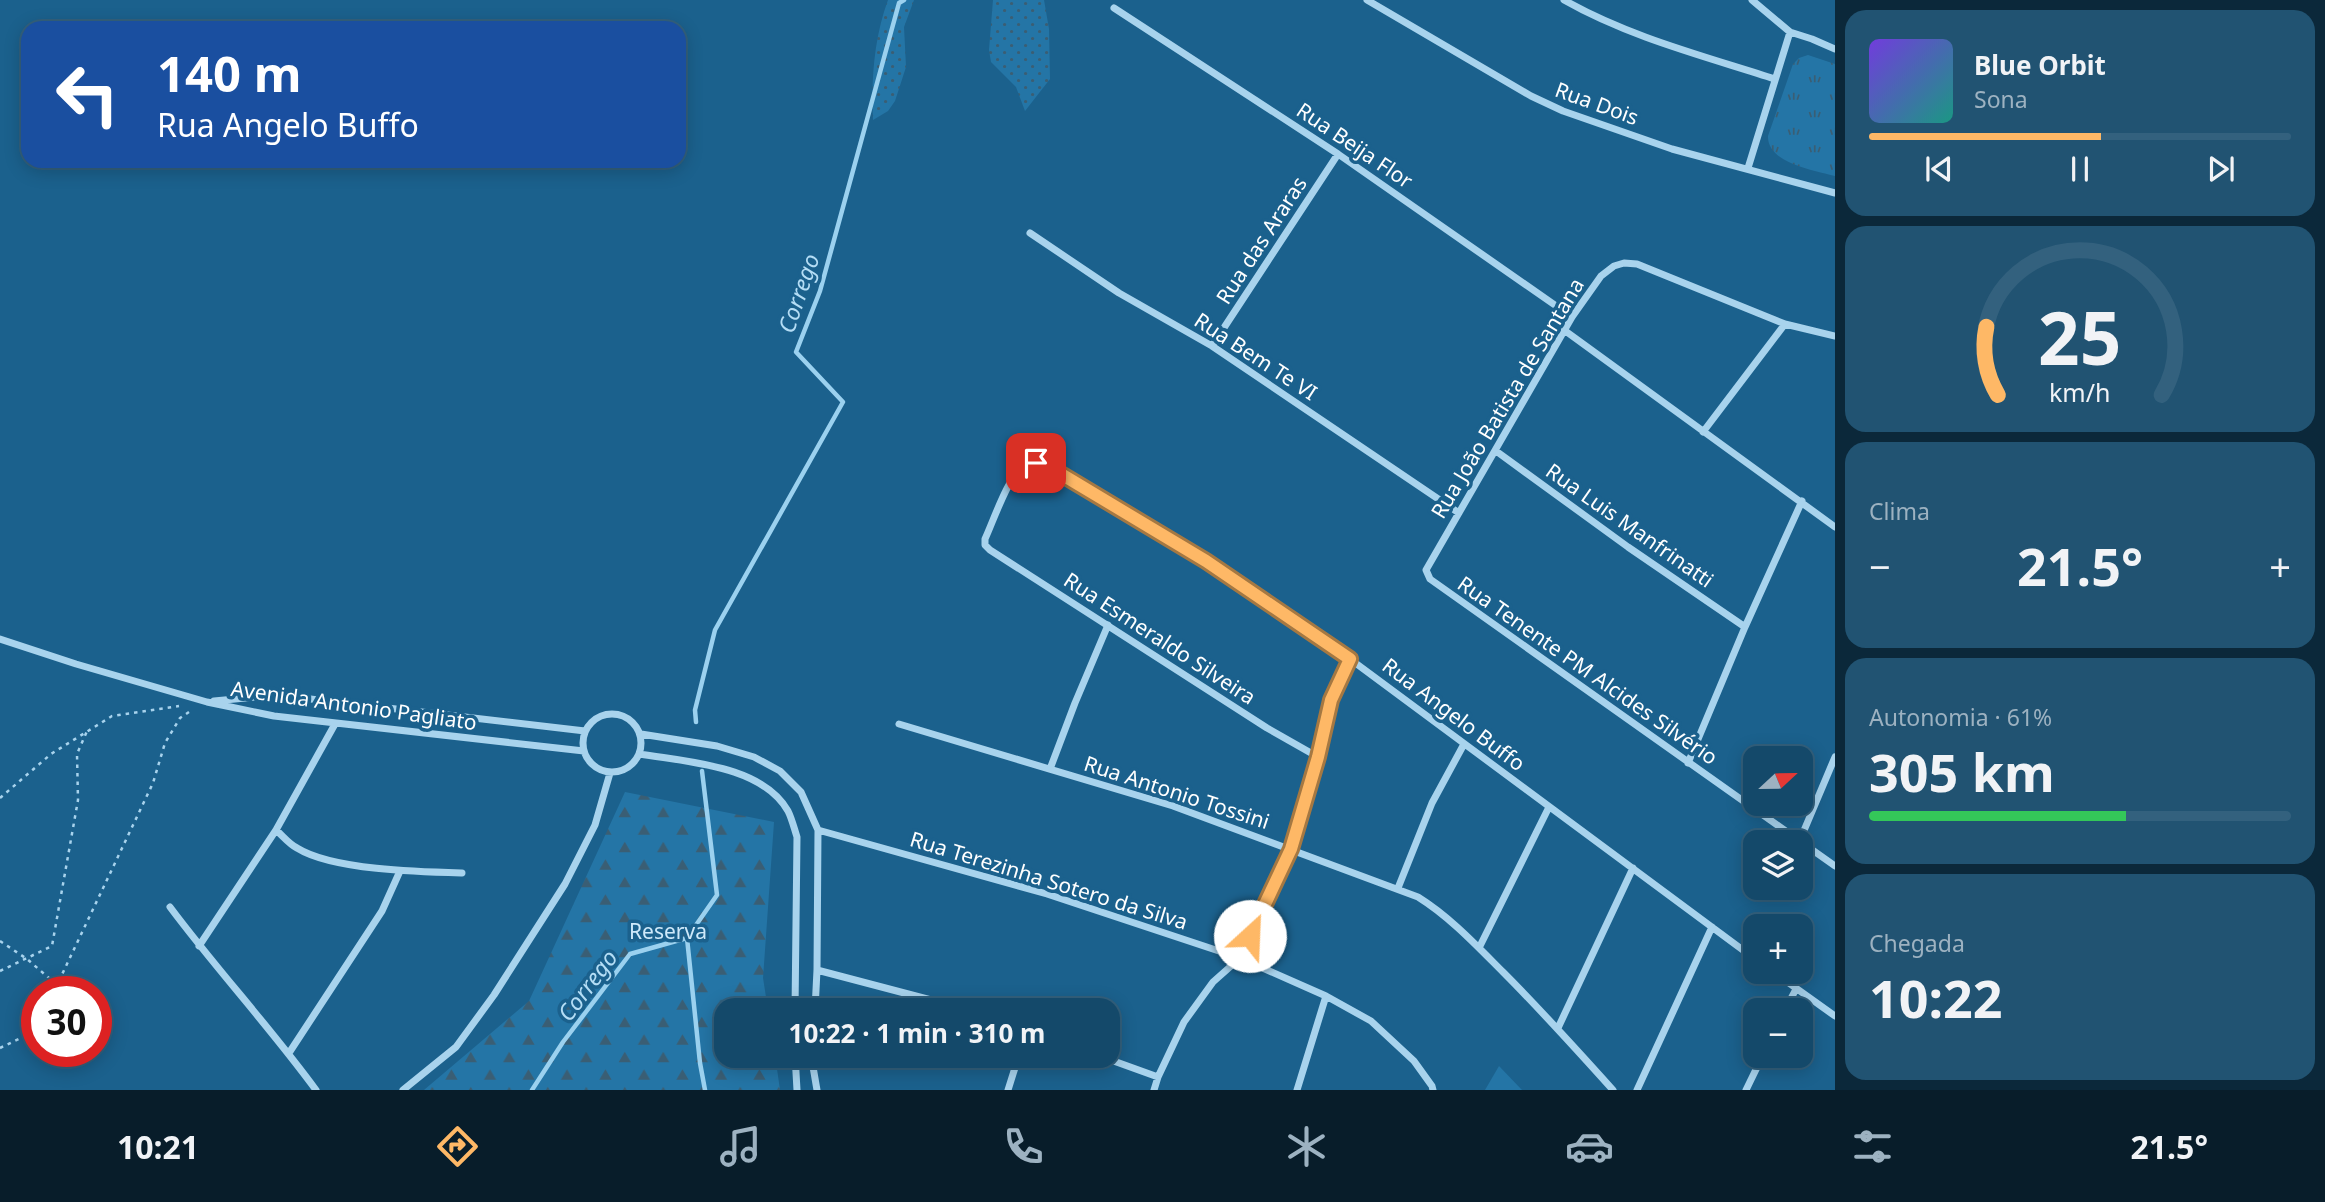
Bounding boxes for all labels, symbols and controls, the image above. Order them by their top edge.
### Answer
text: 140 m [157,40,302,106]
text: Blue Orbit [1974,47,2106,83]
icon: left [42,49,133,140]
street label: Rua Dois [1551,75,1643,131]
text: Sona [1974,83,2028,115]
street label: Rua Beija Flor [1291,96,1419,194]
text: Rua Angelo Buffo [157,103,419,146]
icon: previous [1920,150,1958,188]
icon: pause [2061,150,2099,188]
icon: next [2202,150,2240,188]
street label: Rua das Araras [1209,171,1313,309]
water label: Corrego [770,249,826,337]
street label: Rua João Batista de Santana [1424,273,1590,523]
text: 25 [2038,287,2122,386]
street label: Rua Bem Te VI [1189,306,1323,406]
text: km/h [2049,375,2111,409]
pin [1006,433,1066,493]
icon: arrive [1017,444,1055,482]
street label: Rua Luis Manfrinatti [1541,457,1719,593]
text: Clima [1869,495,1930,527]
text: 21.5° [2017,530,2143,601]
text: − [1869,540,1891,592]
text: + [2269,540,2291,592]
street label: Rua Esmeraldo Silveira [1059,565,1261,711]
street label: Rua Tenente PM Alcides Silvério [1452,569,1724,771]
street label: Rua Angelo Buffo [1377,651,1531,777]
street label: Avenida Antonio Pagliato [229,674,479,736]
text: Autonomia · 61% [1869,701,2052,733]
text: 305 km [1869,736,2055,807]
north arrow [1743,746,1813,816]
map controls [1743,746,1813,1068]
street label: Rua Antonio Tossini [1081,749,1273,835]
street label: Rua Terezinha Sotero da Silva [907,824,1191,936]
button: layers [1743,830,1813,900]
position arrow [1213,899,1287,973]
button: + [1743,914,1813,984]
park label: Reserva [629,917,707,945]
text: Chegada [1869,927,1965,959]
water label: Corrego [550,943,624,1027]
text: 10:22 [1869,962,2003,1033]
speed limit sign: 30 [21,976,112,1067]
button: − [1743,998,1813,1068]
text: 10:22 · 1 min · 310 m [789,1015,1045,1051]
icon: directions [433,1122,482,1171]
icon: music [716,1122,765,1171]
icon: phone [999,1122,1048,1171]
icon: climate [1282,1122,1331,1171]
icon: car [1565,1122,1614,1171]
icon: filters [1848,1122,1897,1171]
text: 10:21 [117,1125,199,1168]
text: 21.5° [2131,1125,2208,1168]

